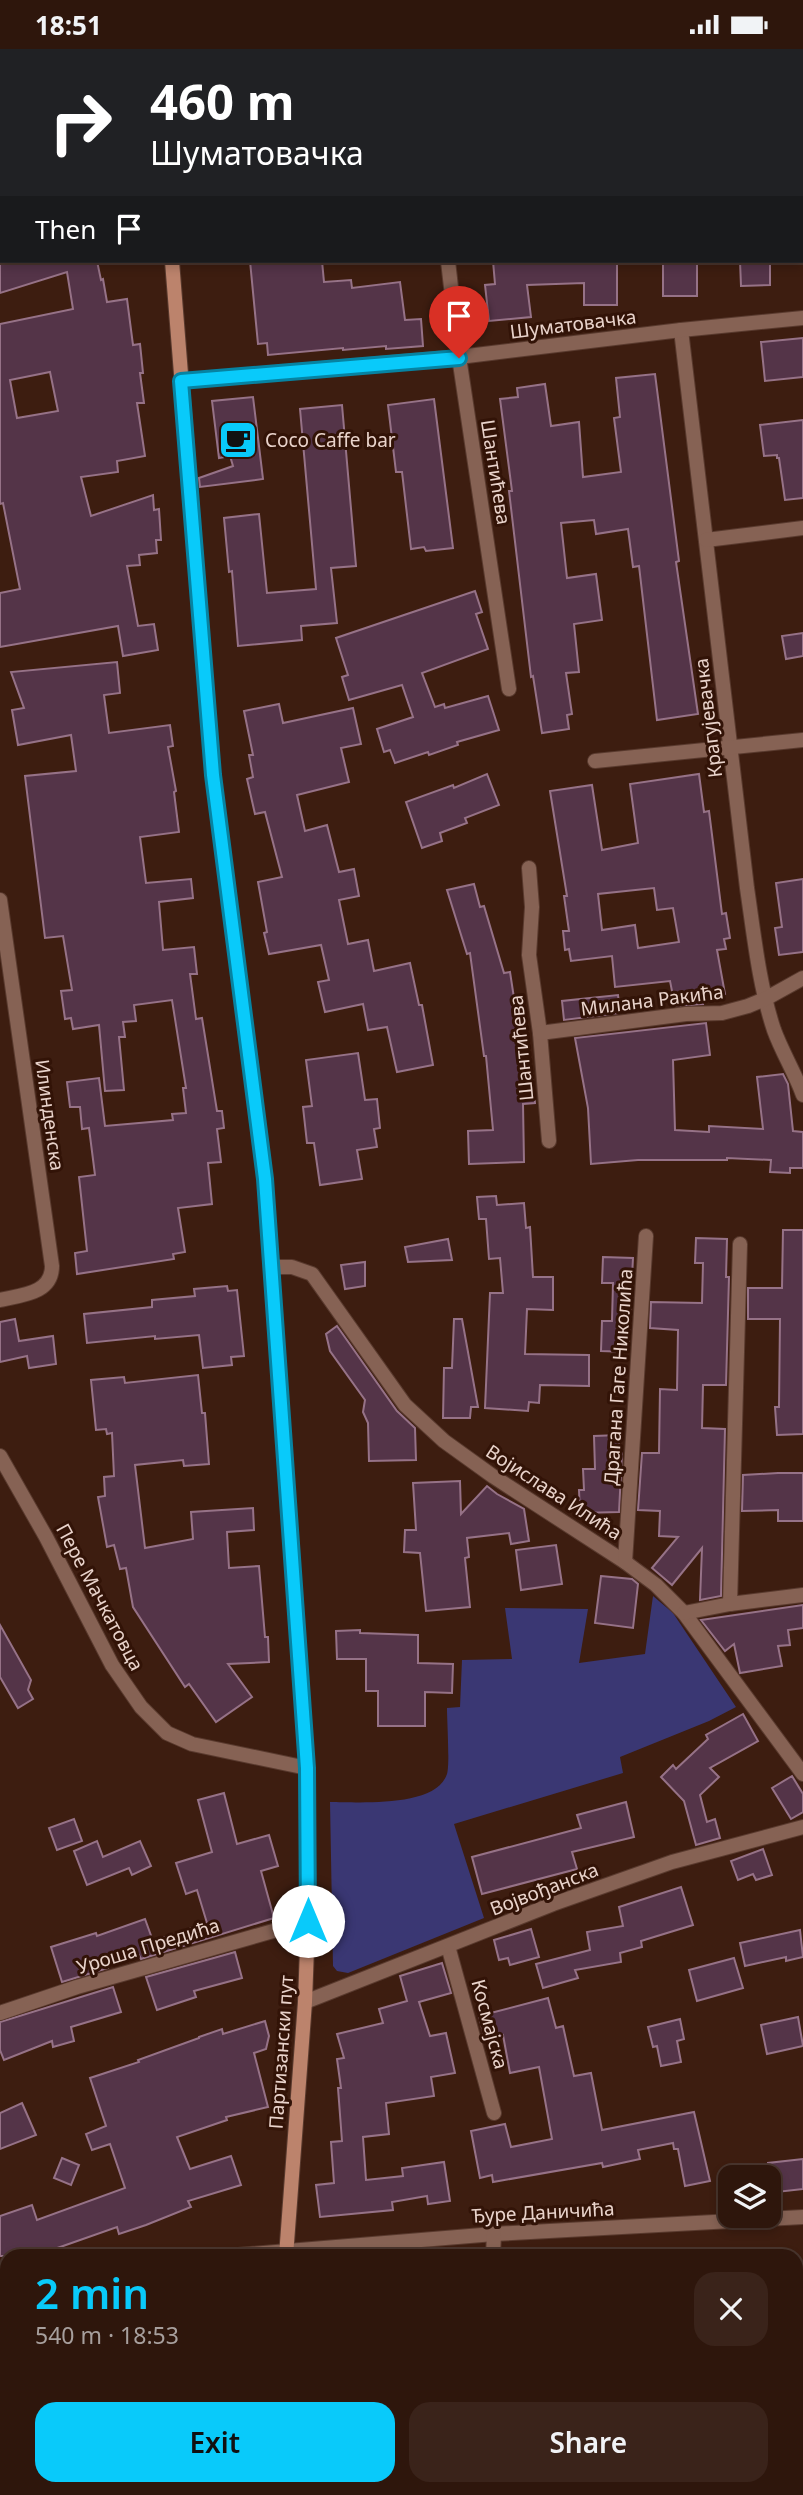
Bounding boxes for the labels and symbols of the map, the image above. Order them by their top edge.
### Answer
pin [429,286,489,358]
street label: Шуматовачка [508,303,638,345]
street label: Шантићева [475,418,517,526]
cafe icon: Coco Caffe bar [217,419,259,461]
place label: Coco Caffe bar [265,427,396,453]
street label: Крагујевачка [688,657,728,779]
street label: Милана Ракића [579,978,725,1022]
street label: Шантићева [503,994,539,1102]
street label: Илинденска [29,1058,71,1172]
street label: Драгана Гаге Николића [597,1268,639,1486]
street label: Војислава Илића [481,1438,627,1546]
street label: Пере Мачкатовца [50,1519,150,1675]
street label: Војвођанска [486,1856,602,1922]
position arrow [271,1884,345,1958]
street label: Уроша Предића [73,1912,223,1980]
street label: Партизански пут [263,1974,299,2130]
street label: Космајска [466,1976,514,2072]
street label: Ђуре Даничића [471,2195,615,2229]

